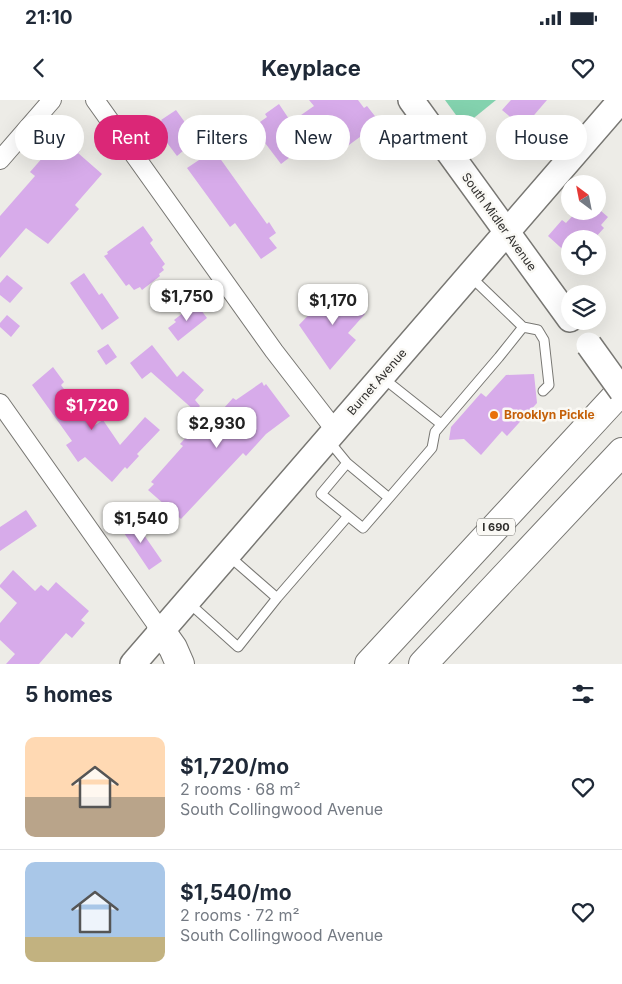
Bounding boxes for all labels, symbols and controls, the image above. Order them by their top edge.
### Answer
text: 21:10 [25,6,73,29]
icon: back [25,54,53,82]
icon: heart [569,54,597,82]
text: Keyplace [261,55,361,81]
chip: Buy [15,115,84,160]
chip: Rent [94,115,168,160]
chip: Filters [178,115,266,160]
chip: New [276,115,350,160]
chip: Apartment [360,115,486,160]
chip: House [496,115,587,160]
street label: South Midler Avenue [459,170,540,274]
north arrow [561,175,606,220]
map controls [561,175,606,330]
button: locate [561,230,606,275]
pin: $1,750 [146,280,228,322]
pin: $1,170 [292,284,374,326]
button: layers [561,285,606,330]
text: $1,750 [161,286,213,306]
text: $1,170 [309,290,357,310]
street label: Burnet Avenue [344,345,410,418]
pin: $1,720 [51,388,133,431]
text: $1,720 [66,395,118,415]
pin: $2,930 [176,406,258,449]
place label: Brooklyn Pickle [504,407,595,422]
marker: Brooklyn Pickle [488,409,500,421]
text: $2,930 [188,413,246,433]
pin: $1,540 [100,502,182,544]
text: $1,540 [114,508,168,528]
road number: I 690 [477,518,515,536]
icon: filters [569,680,597,708]
text: 5 homes [25,682,113,707]
text: $1,720/mo [180,754,289,779]
icon: home [65,757,125,817]
icon: heart [569,773,597,801]
text: 2 rooms · 68 m² [180,779,301,799]
text: South Collingwood Avenue [180,799,383,819]
text: $1,540/mo [180,880,292,905]
icon: home [65,882,125,942]
icon: heart [569,898,597,926]
text: 2 rooms · 72 m² [180,905,300,925]
text: South Collingwood Avenue [180,925,383,945]

